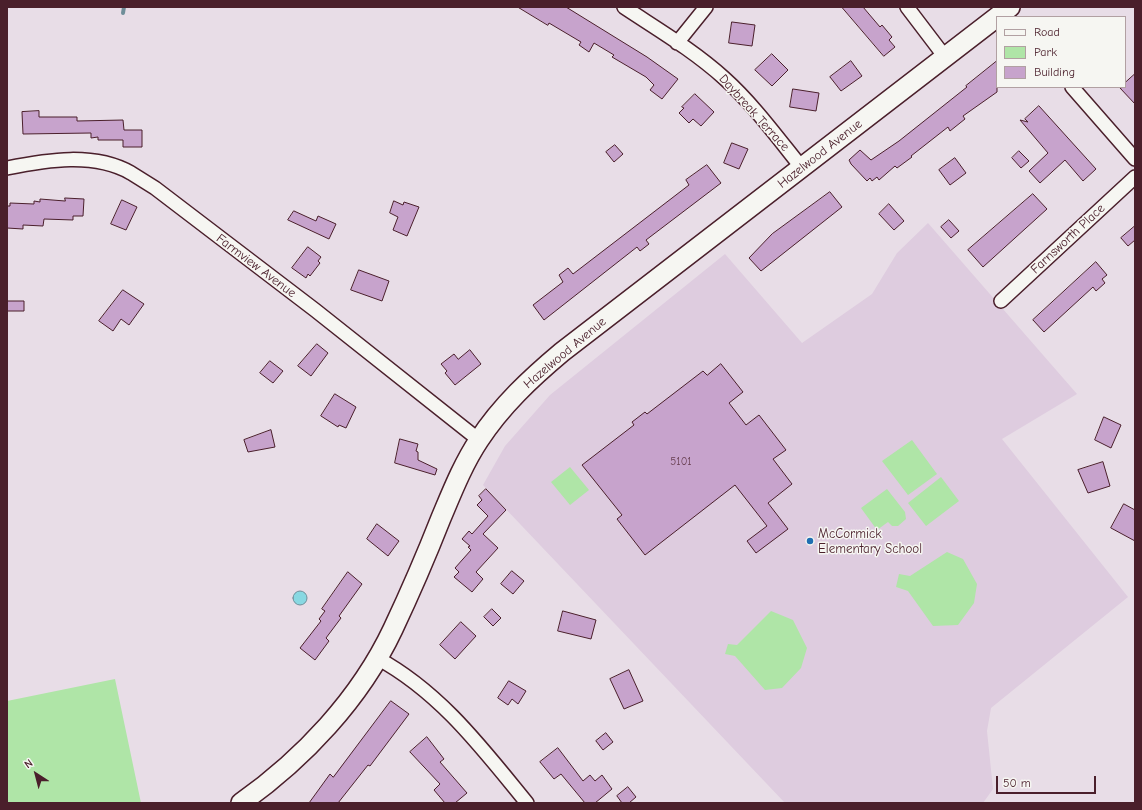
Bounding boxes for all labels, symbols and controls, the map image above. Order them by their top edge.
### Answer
legend [996,16,1126,88]
text: Road [1034,25,1060,39]
text: Park [1034,45,1057,59]
text: Building [1034,65,1075,79]
street label: Daybreak Terrace [715,71,793,155]
street label: Hazelwood Avenue [775,116,865,192]
street label: Farnsworth Place [1028,201,1108,277]
street label: Farmview Avenue [213,231,299,301]
street label: Hazelwood Avenue [521,314,609,392]
house number: 5101 [670,455,692,469]
place label: McCormick Elementary School [818,526,922,557]
marker: McCormick Elementary School [805,536,815,546]
north arrow [16,754,56,794]
text: N [22,757,35,771]
scale bar [998,768,1098,794]
text: 50 m [1003,776,1031,790]

